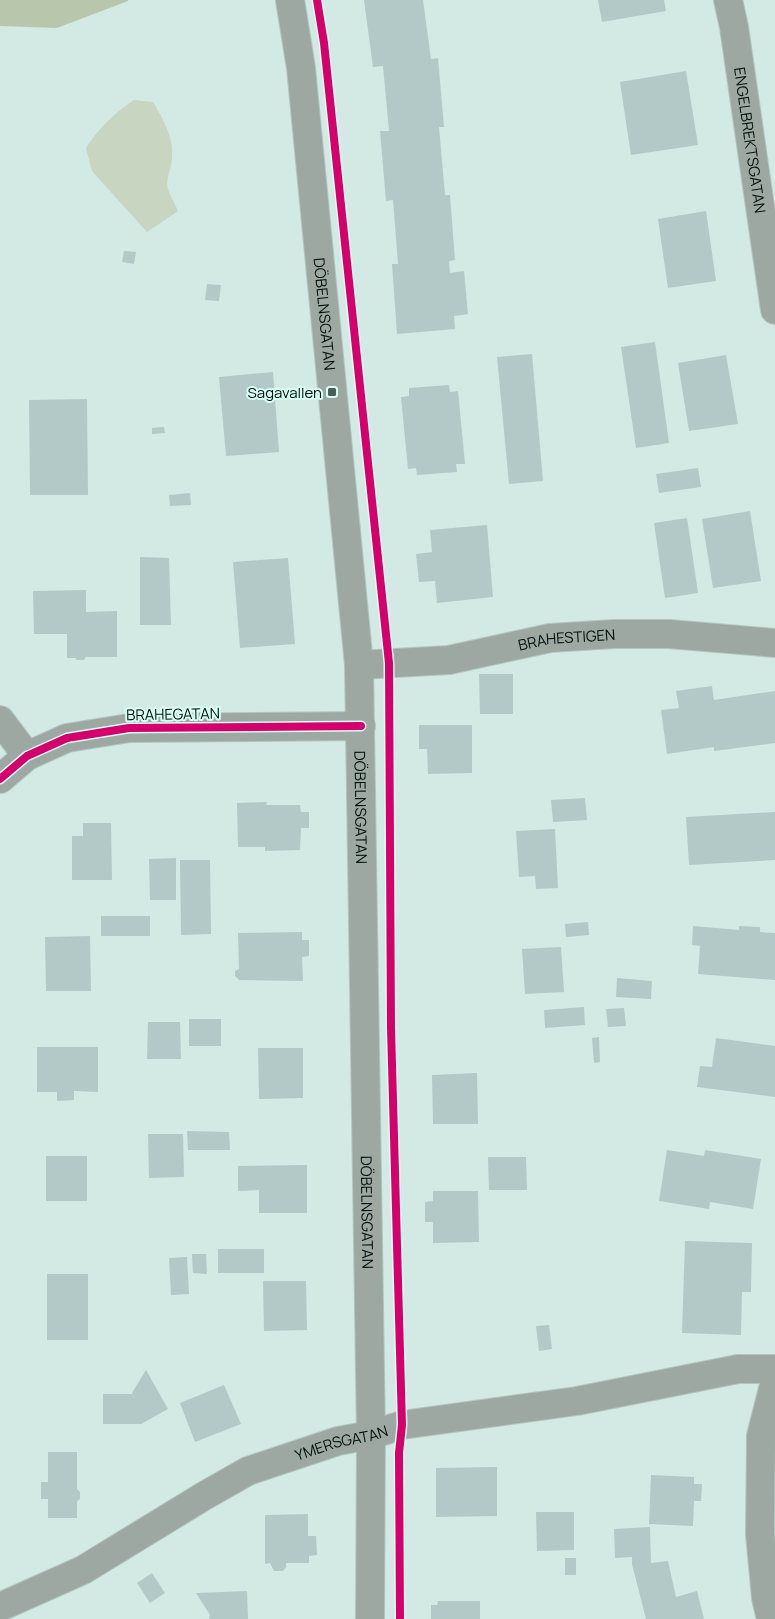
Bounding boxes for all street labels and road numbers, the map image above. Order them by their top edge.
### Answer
street label: ENGELBREKTSGATAN [729,66,771,215]
street label: DÖBELNSGATAN [309,257,341,371]
street label: BRAHESTIGEN [516,623,616,655]
street label: BRAHEGATAN [126,703,220,725]
street label: DÖBELNSGATAN [350,751,373,864]
street label: DÖBELNSGATAN [356,1155,379,1269]
street label: YMERSGATAN [292,1420,390,1465]

